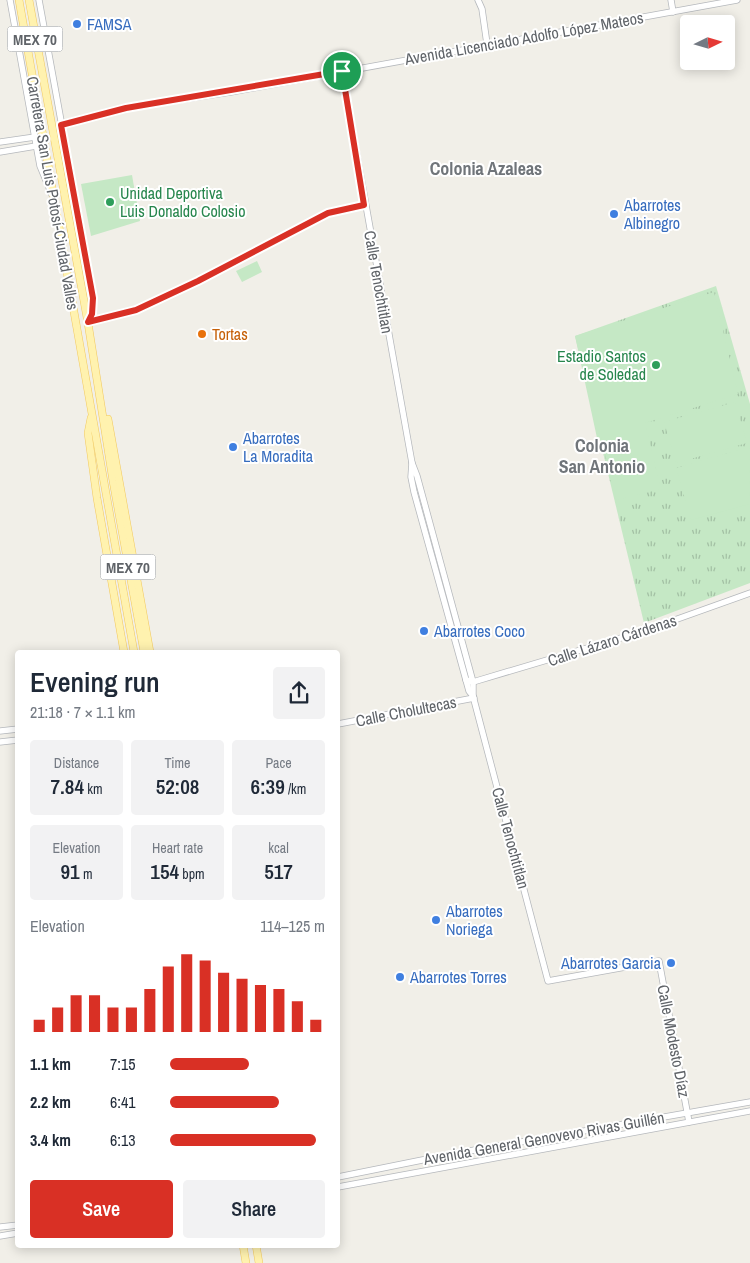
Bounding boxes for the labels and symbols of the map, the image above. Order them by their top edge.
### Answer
street label: Avenida Licenciado Adolfo López Mateos [402,6,645,70]
place label: FAMSA [87,13,132,35]
north arrow [680,15,735,70]
marker: FAMSA [71,18,83,30]
road number: MEX 70 [8,26,62,52]
pin [321,50,363,92]
street label: Carretera San Luis Potosí-Ciudad Valles [22,74,84,312]
district label: Colonia Azaleas [430,156,542,181]
place label: Unidad Deportiva Luis Donaldo Colosio [120,182,245,222]
place label: Abarrotes Albinegro [623,194,681,234]
marker: Unidad Deportiva Luis Donaldo Colosio [104,196,116,208]
marker: Abarrotes Albinegro [608,208,620,220]
street label: Calle Tenochtitlan [359,229,399,335]
place label: Tortas [212,323,248,345]
marker: Tortas [196,328,208,340]
place label: Estadio Santos de Soledad [557,345,646,385]
marker: Estadio Santos de Soledad [650,359,662,371]
place label: Abarrotes La Moradita [242,427,314,467]
district label: Colonia San Antonio [559,433,645,479]
marker: Abarrotes La Moradita [227,441,239,453]
road number: MEX 70 [100,554,156,580]
street label: Calle Lázaro Cárdenas [545,609,679,671]
place label: Abarrotes Coco [433,620,525,642]
marker: Abarrotes Coco [418,625,430,637]
street label: Calle Cholultecas [354,690,458,732]
street label: Calle Tenochtitlan [487,785,535,891]
place label: Abarrotes Noriega [445,900,503,940]
marker: Abarrotes Noriega [430,914,442,926]
place label: Abarrotes Garcia [560,952,662,974]
marker: Abarrotes Garcia [665,957,677,969]
place label: Abarrotes Torres [409,966,507,988]
marker: Abarrotes Torres [394,971,406,983]
street label: Calle Modesto Díaz [652,983,696,1100]
street label: Avenida General Genovevo Rivas Guillén [421,1106,666,1170]

